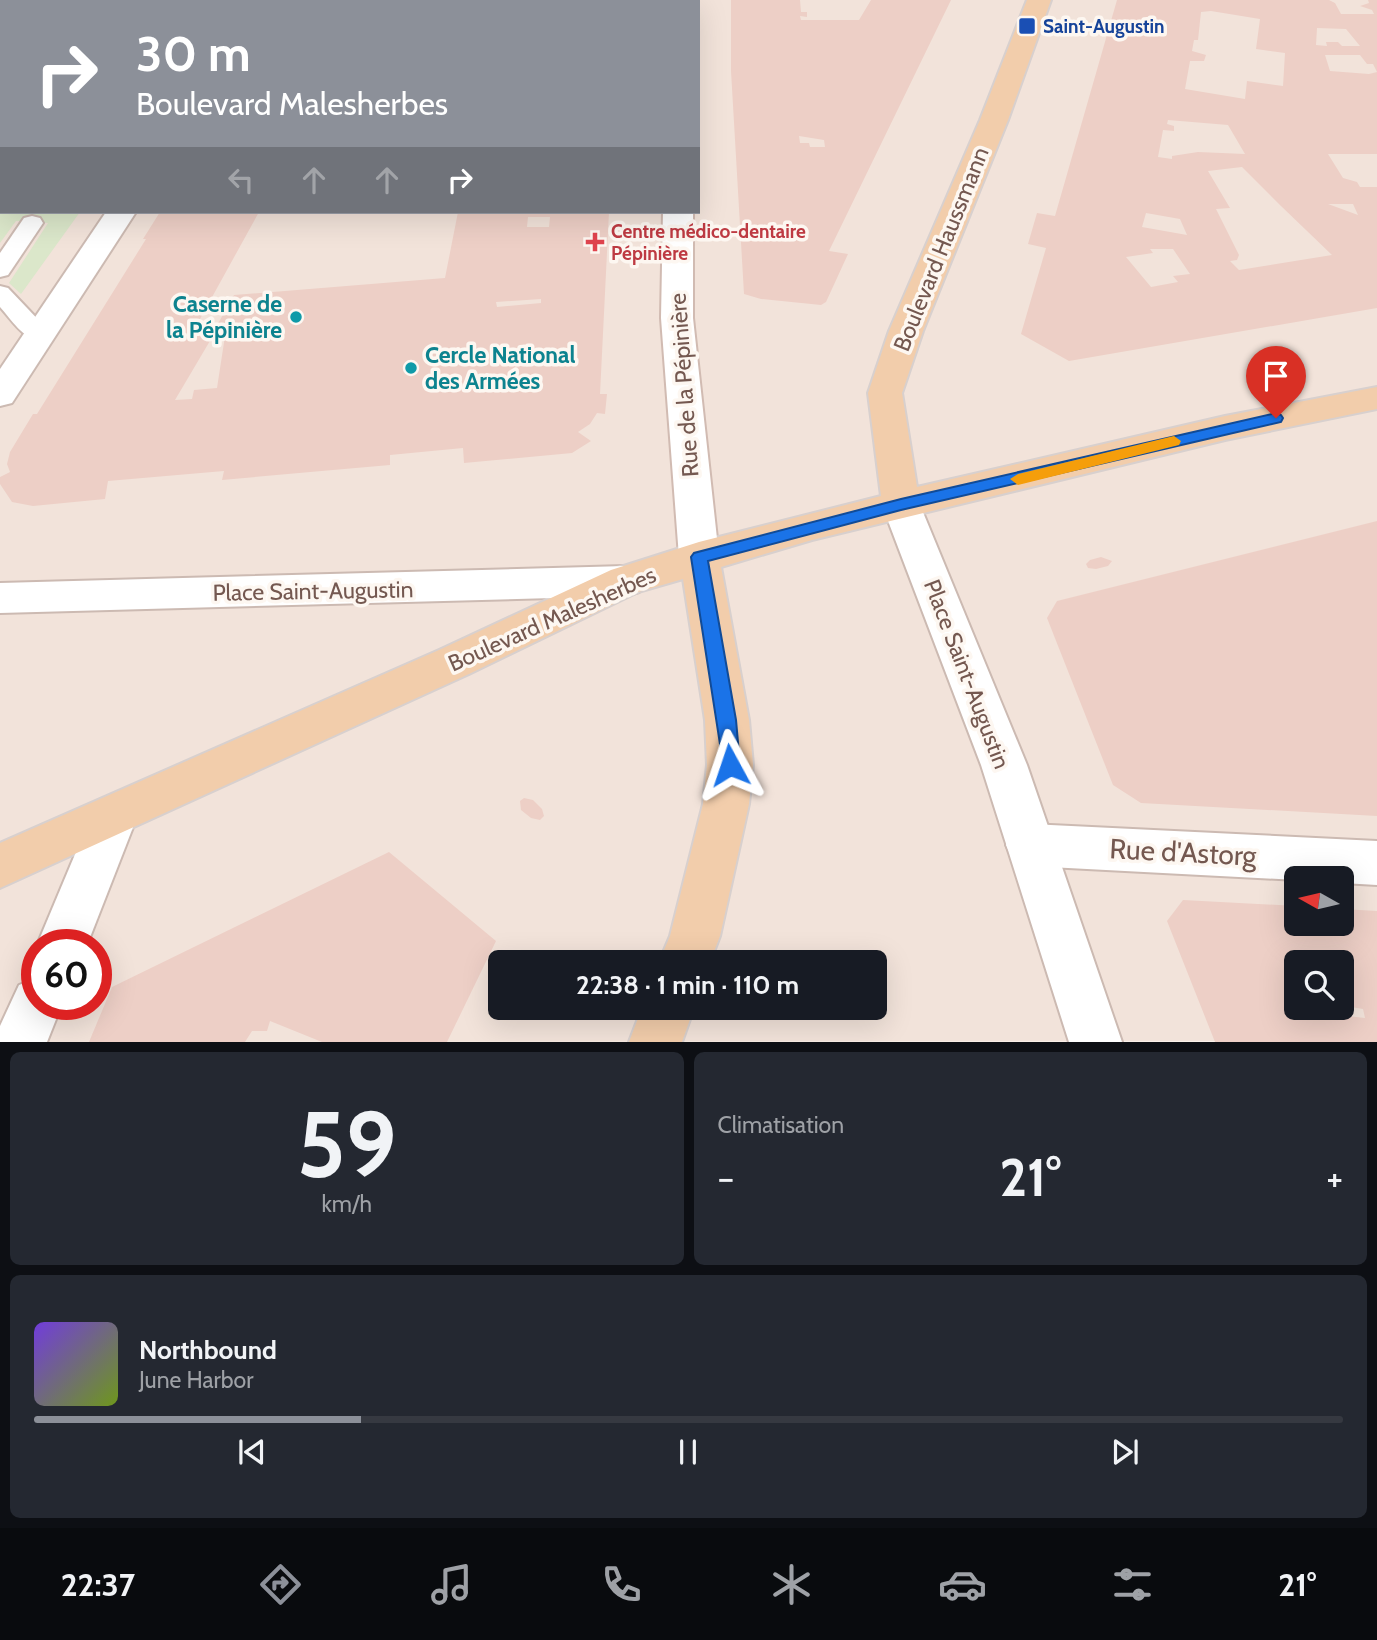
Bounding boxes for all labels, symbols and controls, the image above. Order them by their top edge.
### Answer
place label: Saint-Augustin [1043,15,1165,38]
marker: Saint-Augustin [1017,16,1037,36]
text: 30 m [136,24,251,83]
icon: right [21,28,112,119]
text: Boulevard Malesherbes [136,84,448,123]
street label: Boulevard Haussmann [887,143,995,355]
icon: left [222,161,260,199]
icon: ahead [295,161,333,199]
icon: ahead [368,161,406,199]
icon: right [441,161,479,199]
place label: Centre médico-dentaire Pépinière [611,220,806,265]
marker: Centre médico-dentaire Pépinière [585,232,605,252]
place label: Caserne de la Pépinière [166,290,282,344]
street label: Rue de la Pépinière [664,292,704,478]
marker: Caserne de la Pépinière [288,309,304,325]
place label: Cercle National des Armées [425,341,575,395]
pin [1246,346,1306,418]
icon: arrive [1257,357,1295,395]
marker: Cercle National des Armées [403,360,419,376]
street label: Boulevard Malesherbes [444,561,660,677]
street label: Place Saint-Augustin [212,575,414,607]
street label: Place Saint-Augustin [918,575,1016,773]
position arrow [693,728,767,802]
street label: Rue d'Astorg [1109,831,1258,873]
north arrow [1284,866,1354,936]
map controls [1284,866,1354,1020]
speed limit sign: 60 [21,929,112,1020]
button: search [1284,950,1354,1020]
text: 22:38 · 1 min · 110 m [576,969,799,1001]
text: 59 [297,1089,397,1200]
text: Climatisation [718,1111,844,1139]
text: 21° [999,1146,1061,1209]
text: − [718,1154,734,1201]
text: + [1326,1154,1343,1201]
text: km/h [322,1190,372,1218]
text: Northbound [139,1334,277,1366]
text: June Harbor [139,1366,253,1394]
icon: previous [233,1433,271,1471]
icon: pause [669,1433,707,1471]
icon: next [1106,1433,1144,1471]
icon: directions [256,1560,305,1609]
icon: music [427,1560,476,1609]
icon: phone [597,1560,646,1609]
icon: climate [767,1560,816,1609]
icon: car [938,1560,987,1609]
icon: filters [1108,1560,1157,1609]
text: 22:37 [61,1565,135,1604]
text: 21° [1278,1565,1316,1604]

